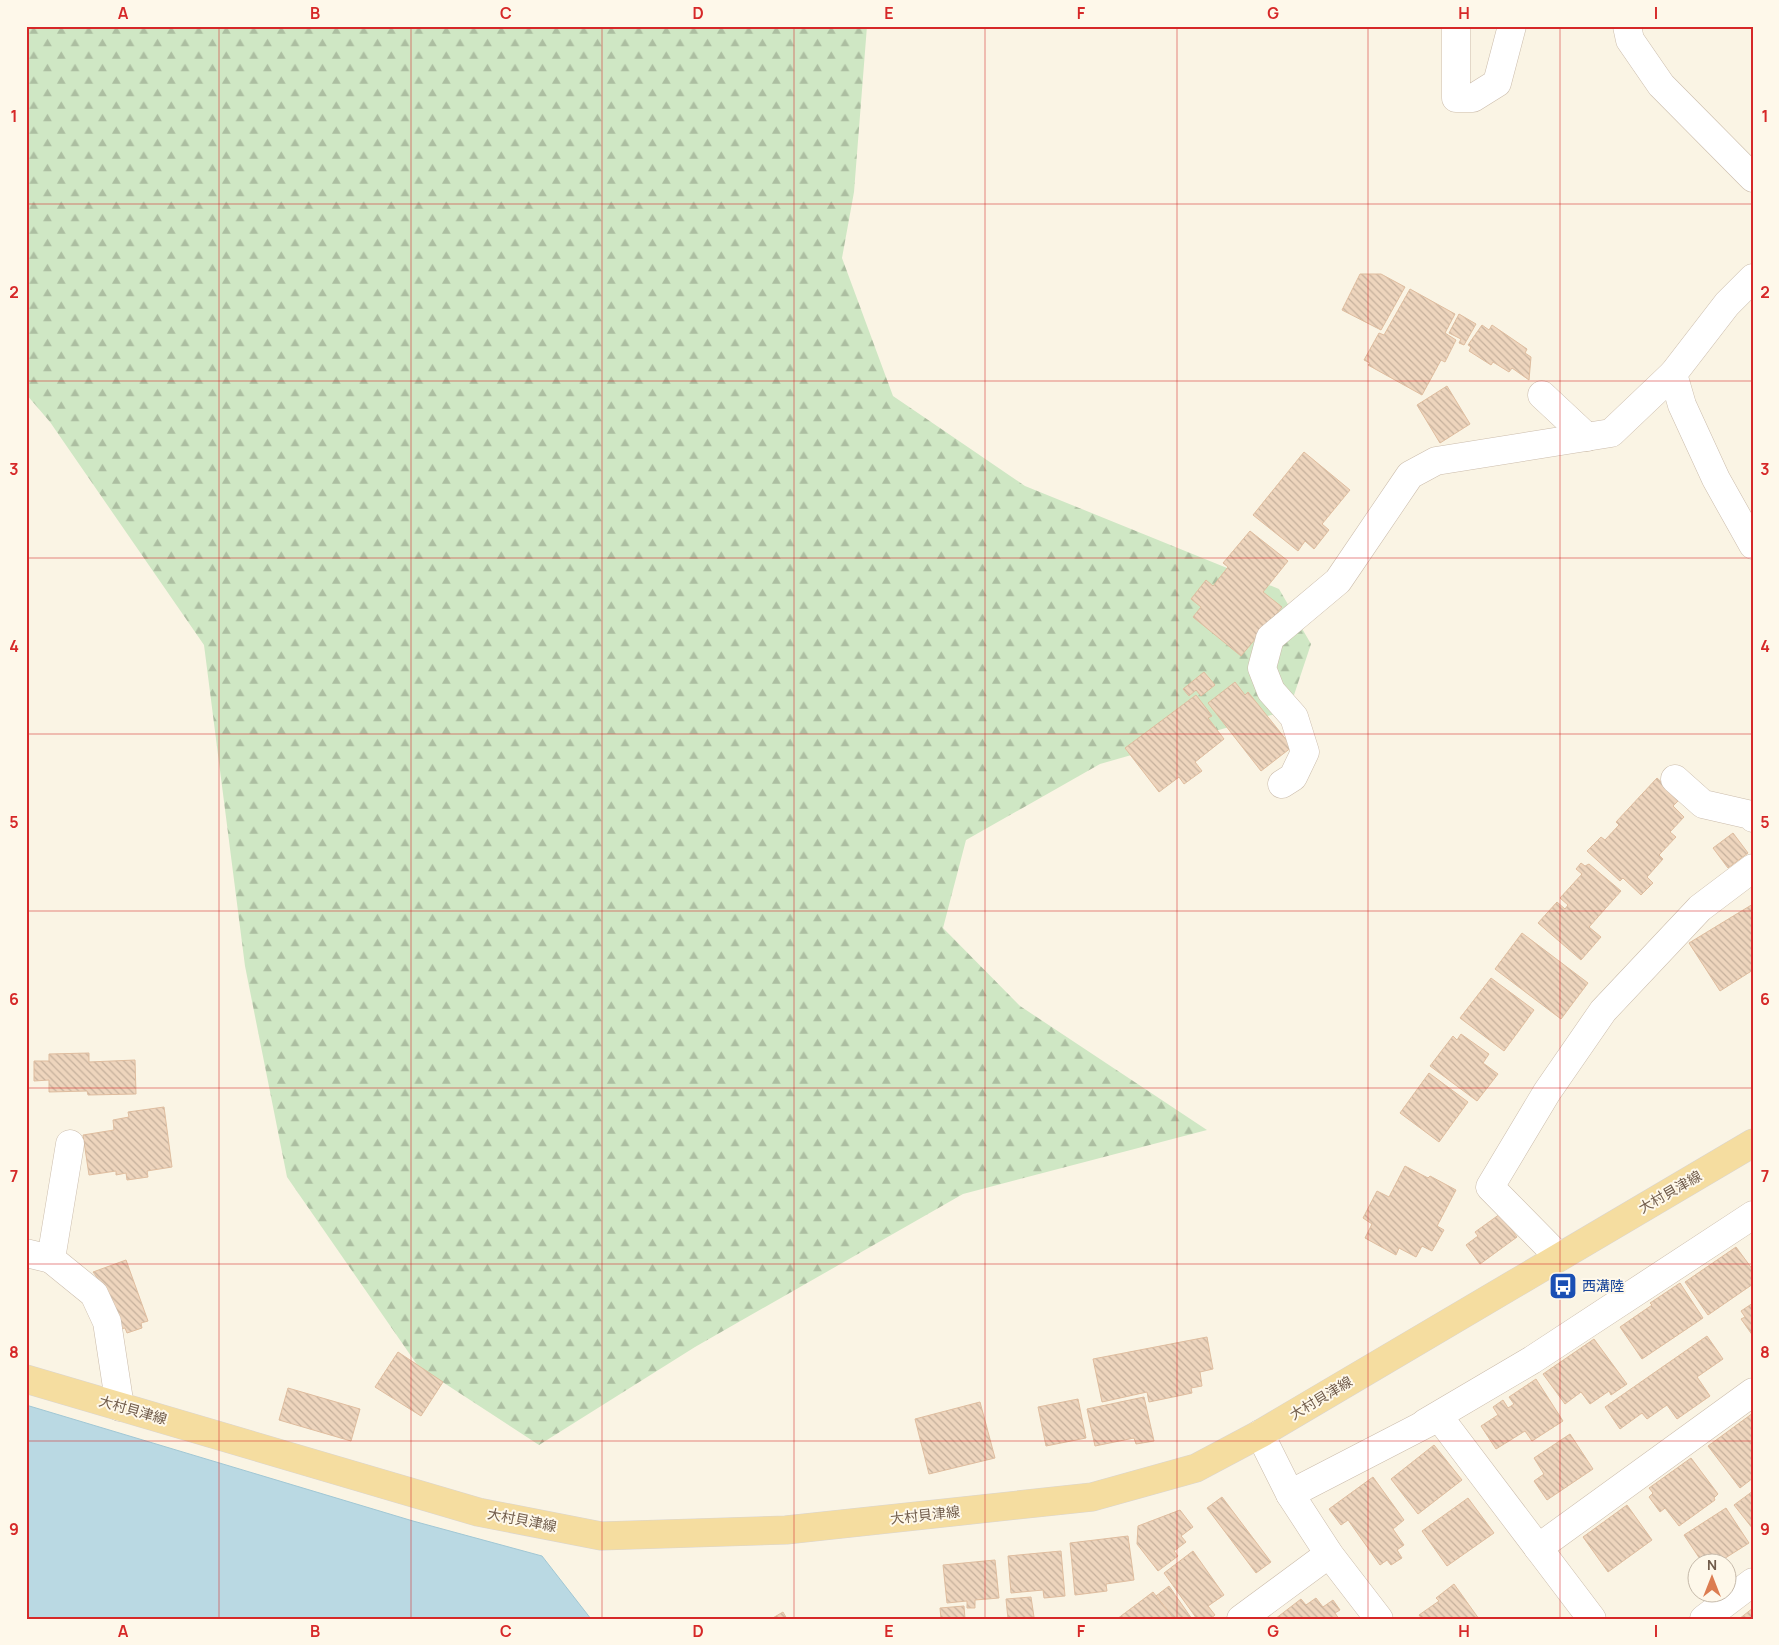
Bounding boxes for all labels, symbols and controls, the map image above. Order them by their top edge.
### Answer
text: A [118,2,129,24]
text: B [310,2,320,24]
text: C [500,2,512,24]
text: D [692,2,704,24]
text: E [884,2,894,24]
text: F [1077,2,1086,24]
text: G [1267,2,1279,24]
text: H [1458,2,1470,24]
text: I [1654,2,1658,24]
text: 1 [10,105,18,127]
text: 1 [1761,105,1769,127]
text: 2 [9,281,19,303]
text: 2 [1760,281,1770,303]
text: 3 [9,458,19,480]
text: 3 [1760,458,1770,480]
text: 4 [9,635,19,657]
text: 4 [1760,635,1770,657]
text: 5 [9,811,19,833]
text: 5 [1760,811,1770,833]
text: 6 [9,988,19,1010]
text: 6 [1760,988,1770,1010]
text: 7 [10,1165,18,1187]
text: 7 [1761,1165,1769,1187]
street label: 大村貝津線 [1635,1166,1705,1217]
bus stop icon: 西溝陸 [1548,1271,1578,1301]
place label: 西溝陸 [1582,1276,1624,1295]
text: 8 [9,1341,19,1363]
text: 8 [1760,1341,1770,1363]
street label: 大村貝津線 [1286,1371,1356,1424]
street label: 大村貝津線 [97,1391,169,1428]
street label: 大村貝津線 [889,1501,961,1528]
street label: 大村貝津線 [486,1504,558,1536]
text: 9 [9,1518,19,1540]
text: 9 [1760,1518,1770,1540]
north arrow [1686,1552,1736,1602]
text: N [1707,1555,1717,1574]
text: A [118,1620,129,1642]
text: B [310,1620,320,1642]
text: C [500,1620,512,1642]
text: D [692,1620,704,1642]
text: E [884,1620,894,1642]
text: F [1077,1620,1086,1642]
text: G [1267,1620,1279,1642]
text: H [1458,1620,1470,1642]
text: I [1654,1620,1658,1642]

